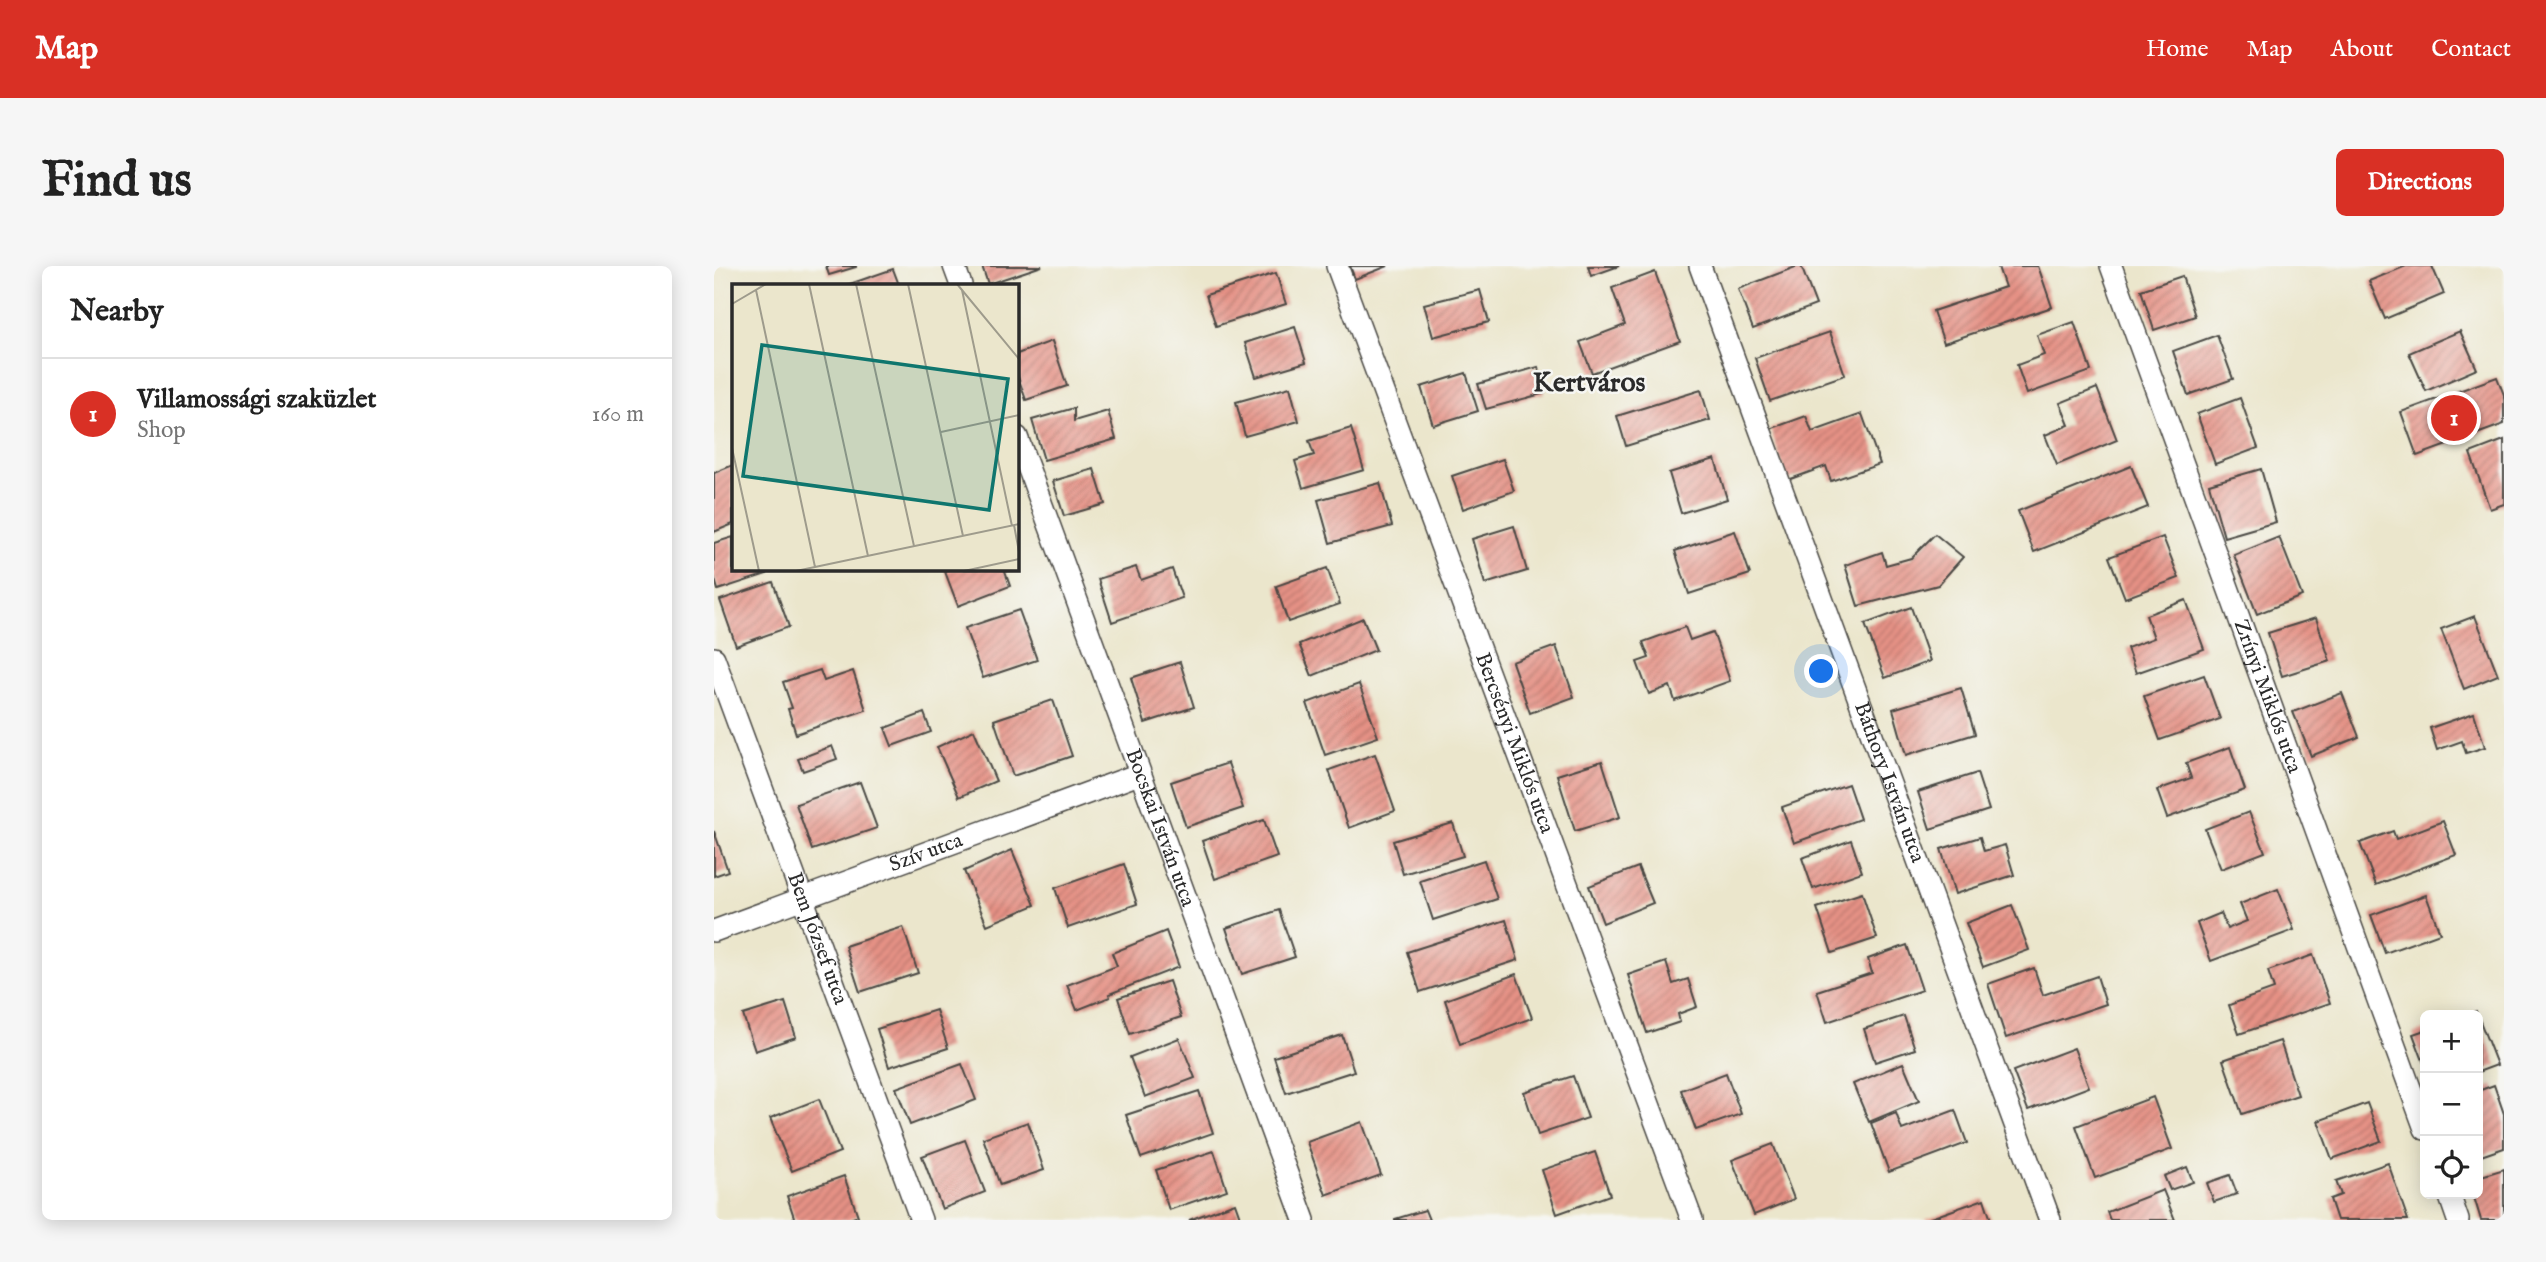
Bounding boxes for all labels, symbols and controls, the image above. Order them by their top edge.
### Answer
text: Map [35,28,98,70]
text: Home [2146,34,2209,65]
text: Map [2247,34,2293,65]
text: About [2331,34,2393,65]
text: Contact [2431,34,2511,65]
button: Directions [2336,149,2504,216]
text: Find us [42,151,192,213]
inset map [732,284,1018,570]
text: Nearby [70,293,163,331]
district label: Kertváros [1533,366,1645,401]
text: Villamossági szaküzlet [137,383,376,416]
pin: 1 [2431,392,2477,444]
text: 1 [89,400,97,429]
text: 160 m [592,400,644,429]
text: Shop [137,416,186,445]
street label: Zrínyi Miklós utca [2227,616,2308,778]
street label: Bercsényi Miklós utca [1469,649,1561,838]
your location [1804,654,1838,688]
street label: Báthory István utca [1848,698,1932,867]
street label: Bocskai István utca [1119,745,1202,911]
street label: Szív utca [886,827,967,879]
street label: Bem József utca [781,869,854,1009]
map controls [2420,1010,2483,1199]
button: + [2420,1010,2483,1073]
button: − [2420,1073,2483,1136]
button: locate [2420,1136,2483,1199]

